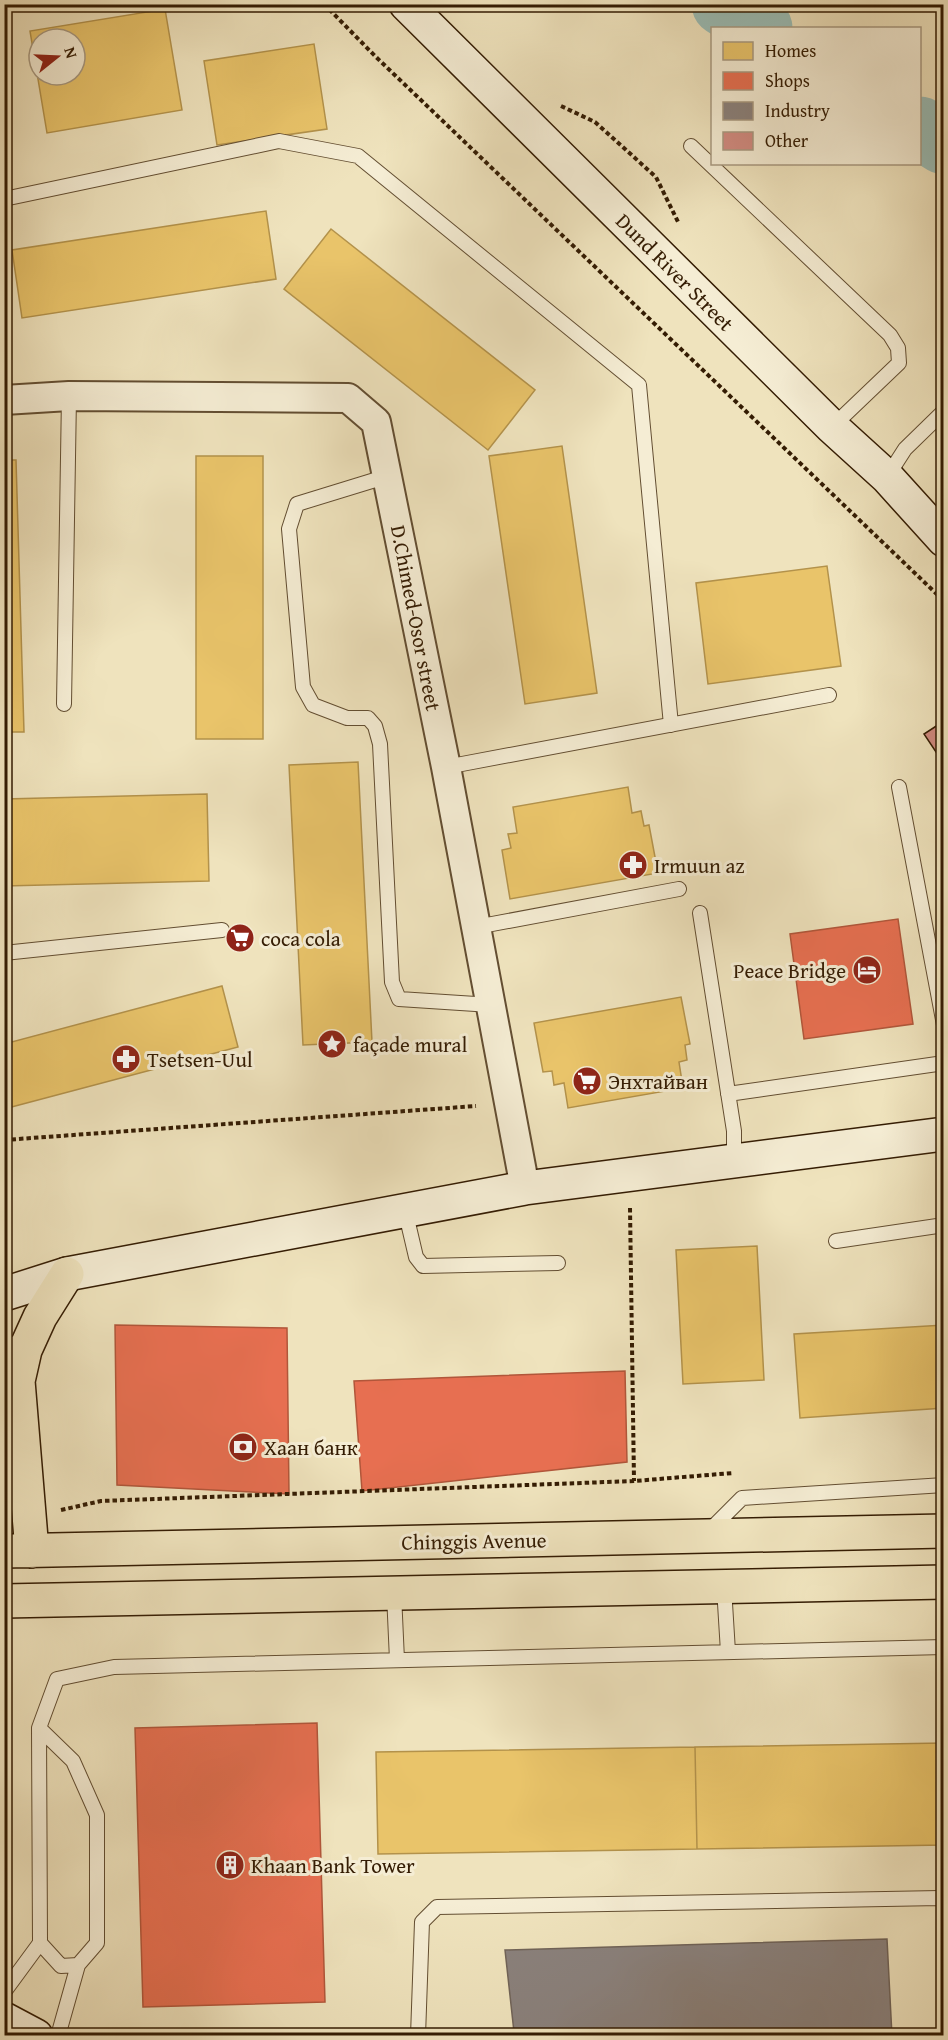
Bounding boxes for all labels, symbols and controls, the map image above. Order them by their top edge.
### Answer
north arrow [27,27,87,87]
legend [711,27,921,165]
text: Homes [765,37,816,64]
text: N [58,44,84,61]
text: Shops [765,67,810,94]
text: Industry [765,97,830,124]
text: Other [765,127,809,154]
street label: Dund River Street [609,206,742,339]
street label: D.Chimed-Osor street [383,522,449,714]
pharmacy icon: Irmuun az [617,849,649,881]
place label: Irmuun az [654,850,745,881]
supermarket icon: coca cola [224,922,256,954]
place label: coca cola [261,923,341,954]
hotel icon: Peace Bridge [851,954,883,986]
place label: Peace Bridge [733,955,846,986]
place icon: façade mural [316,1028,348,1060]
place label: façade mural [353,1029,467,1060]
pharmacy icon: Tsetsen-Uul [110,1043,142,1075]
place label: Tsetsen-Uul [147,1044,253,1075]
supermarket icon: Энхтайван [571,1065,603,1097]
place label: Энхтайван [608,1066,708,1097]
bank icon: Хаан банк [227,1431,259,1463]
place label: Хаан банк [264,1432,358,1463]
street label: Chinggis Avenue [401,1524,547,1558]
building icon: Khaan Bank Tower [214,1849,246,1881]
place label: Khaan Bank Tower [251,1850,415,1881]

